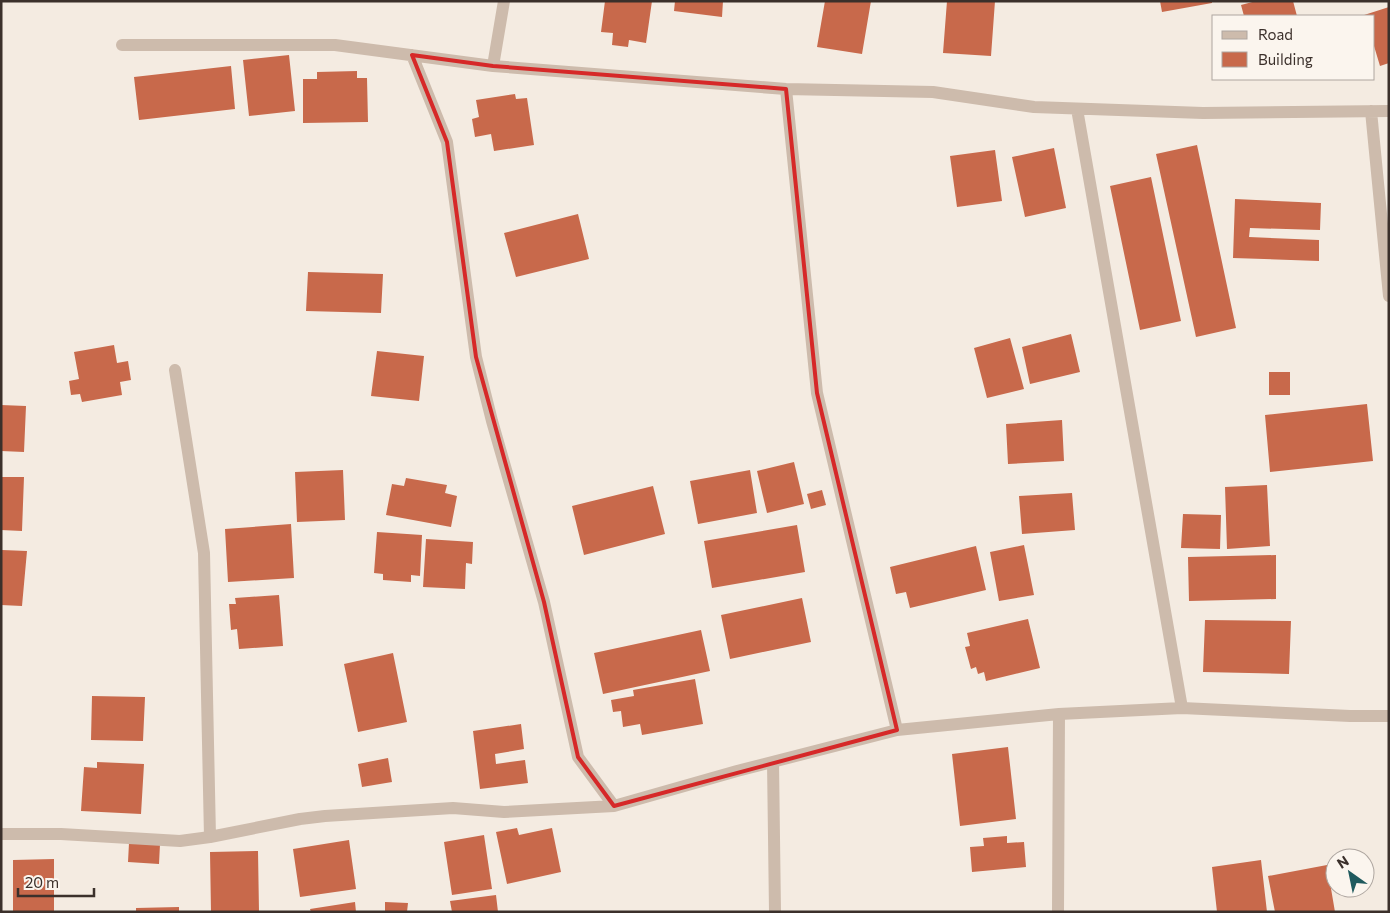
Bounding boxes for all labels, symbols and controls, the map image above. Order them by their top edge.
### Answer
legend [1212,15,1375,80]
text: Road [1258,25,1293,43]
text: Building [1258,50,1313,68]
north arrow [1325,848,1375,898]
text: N [1334,852,1352,872]
scale bar [18,866,94,898]
text: 20 m [25,873,59,891]

